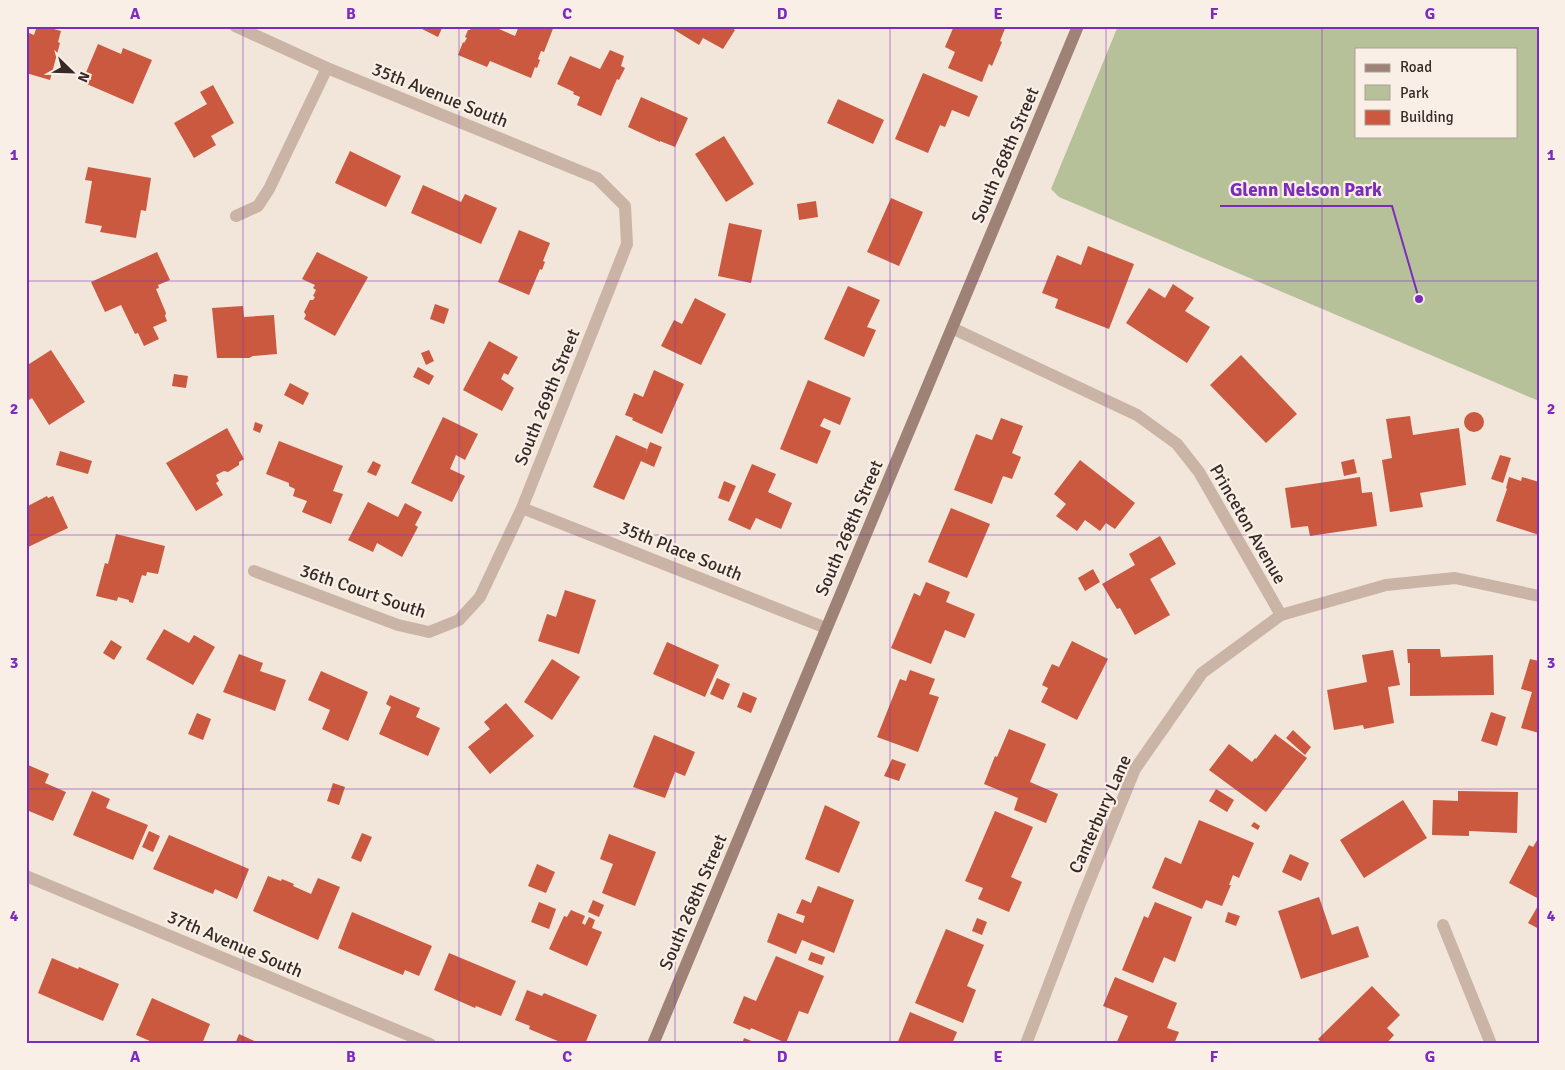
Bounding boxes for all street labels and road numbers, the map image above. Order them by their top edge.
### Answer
street label: 35th Avenue South [369,58,511,132]
street label: South 268th Street [966,84,1044,226]
street label: South 269th Street [510,325,584,469]
street label: South 268th Street [810,457,888,599]
street label: Princeton Avenue [1205,460,1291,588]
street label: 35th Place South [616,516,746,586]
street label: 36th Court South [297,559,429,623]
street label: Canterbury Lane [1064,751,1136,877]
street label: South 268th Street [654,831,732,973]
street label: 37th Avenue South [164,906,306,982]

